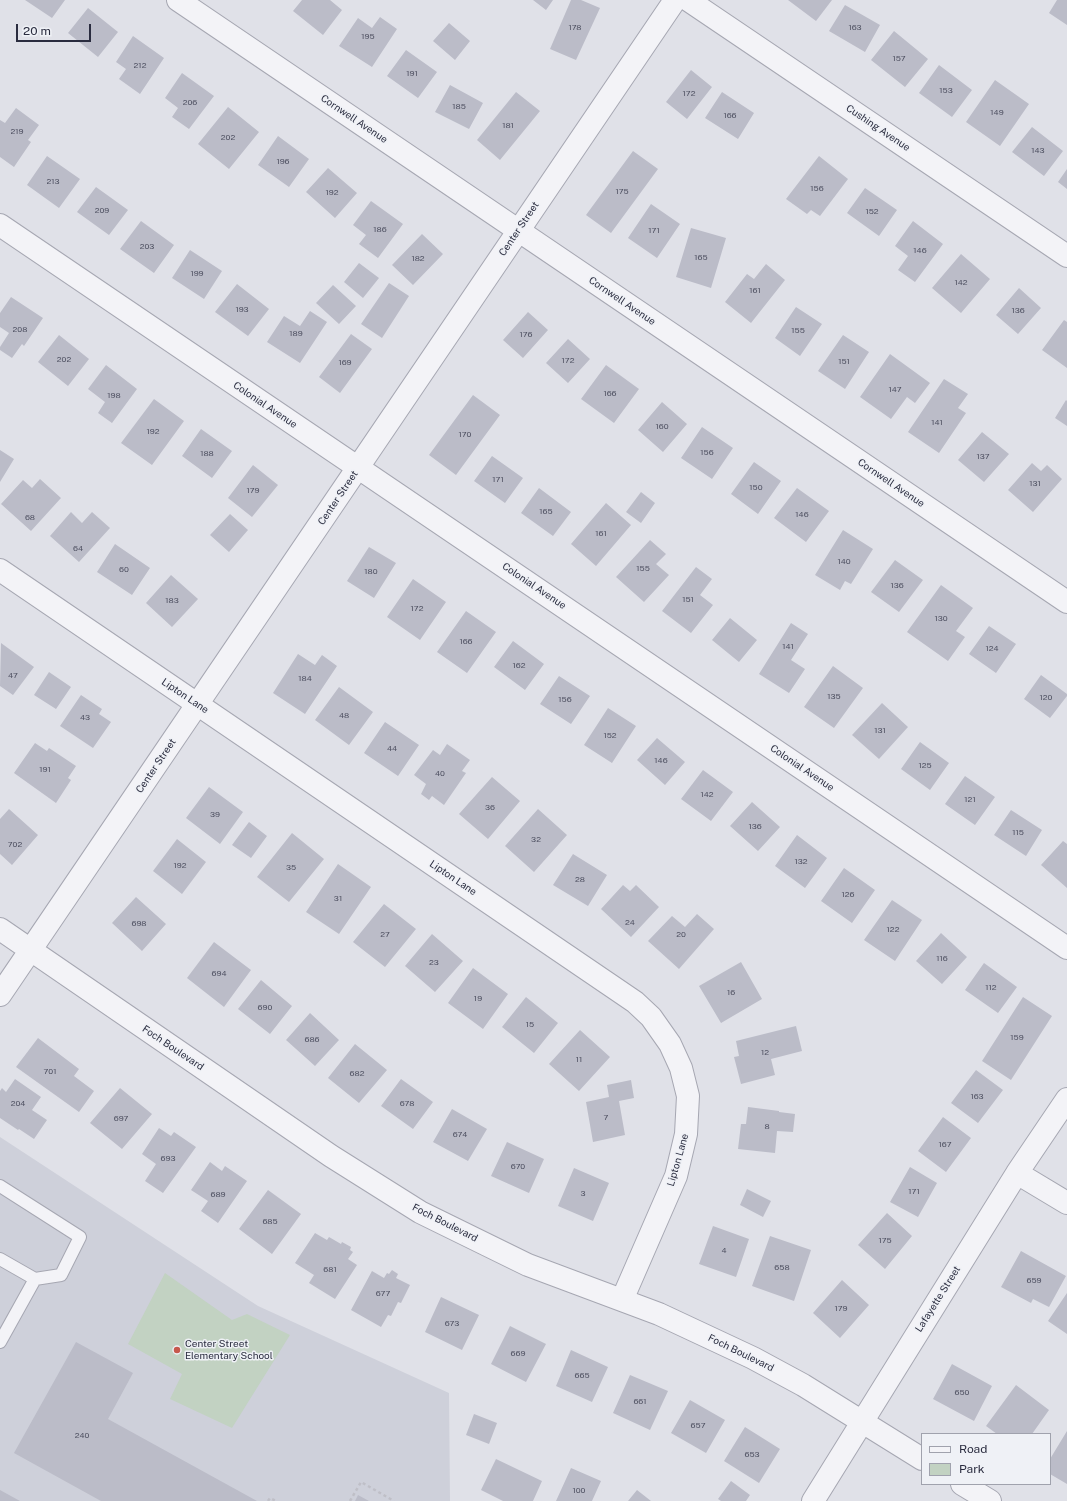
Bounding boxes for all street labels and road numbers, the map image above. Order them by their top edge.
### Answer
street label: Cornwell Avenue [318,92,390,146]
street label: Cushing Avenue [844,102,912,154]
street label: Center Street [496,200,542,258]
street label: Cornwell Avenue [586,274,658,328]
street label: Colonial Avenue [231,379,299,431]
street label: Cornwell Avenue [855,456,927,510]
street label: Center Street [315,469,361,527]
street label: Colonial Avenue [500,560,568,612]
street label: Lipton Lane [159,676,211,716]
street label: Center Street [133,737,179,795]
street label: Colonial Avenue [768,742,836,794]
street label: Lipton Lane [427,858,479,898]
street label: Foch Boulevard [140,1023,206,1073]
street label: Lipton Lane [665,1132,691,1188]
street label: Foch Boulevard [410,1201,480,1245]
street label: Lafayette Street [913,1264,963,1334]
street label: Foch Boulevard [706,1332,776,1374]

